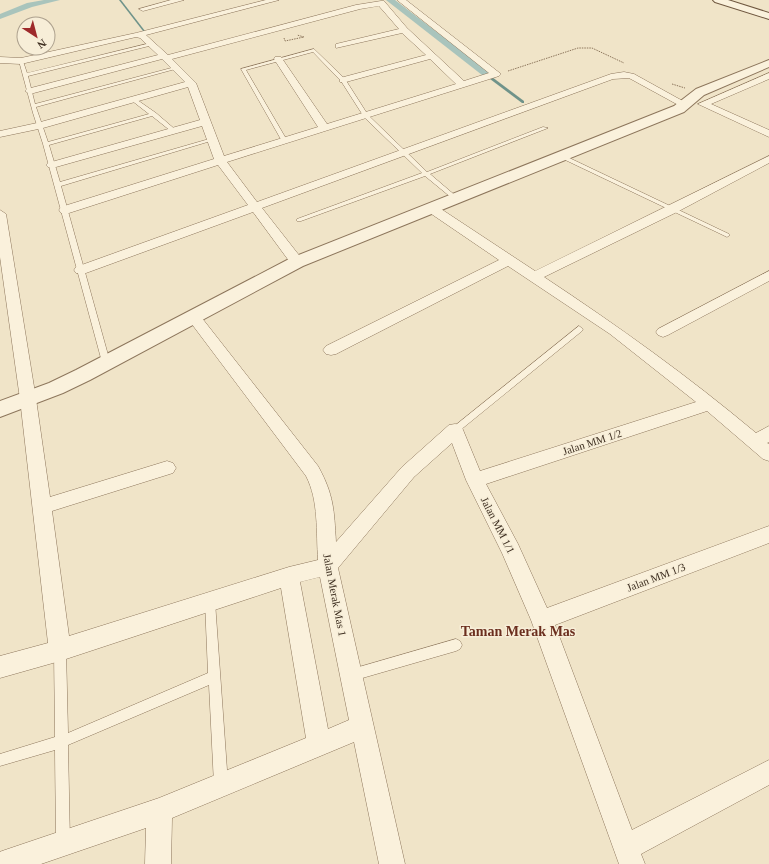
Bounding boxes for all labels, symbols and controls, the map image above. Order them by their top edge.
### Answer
north arrow [16,16,56,56]
text: N [35,37,49,51]
street label: Jalan MM 1/2 [561,427,623,457]
street label: Jalan MM 1/1 [479,495,517,555]
street label: Jalan Merak Mas 1 [321,553,349,637]
street label: Jalan MM 1/3 [625,560,687,594]
district label: Taman Merak Mas [461,624,576,639]

